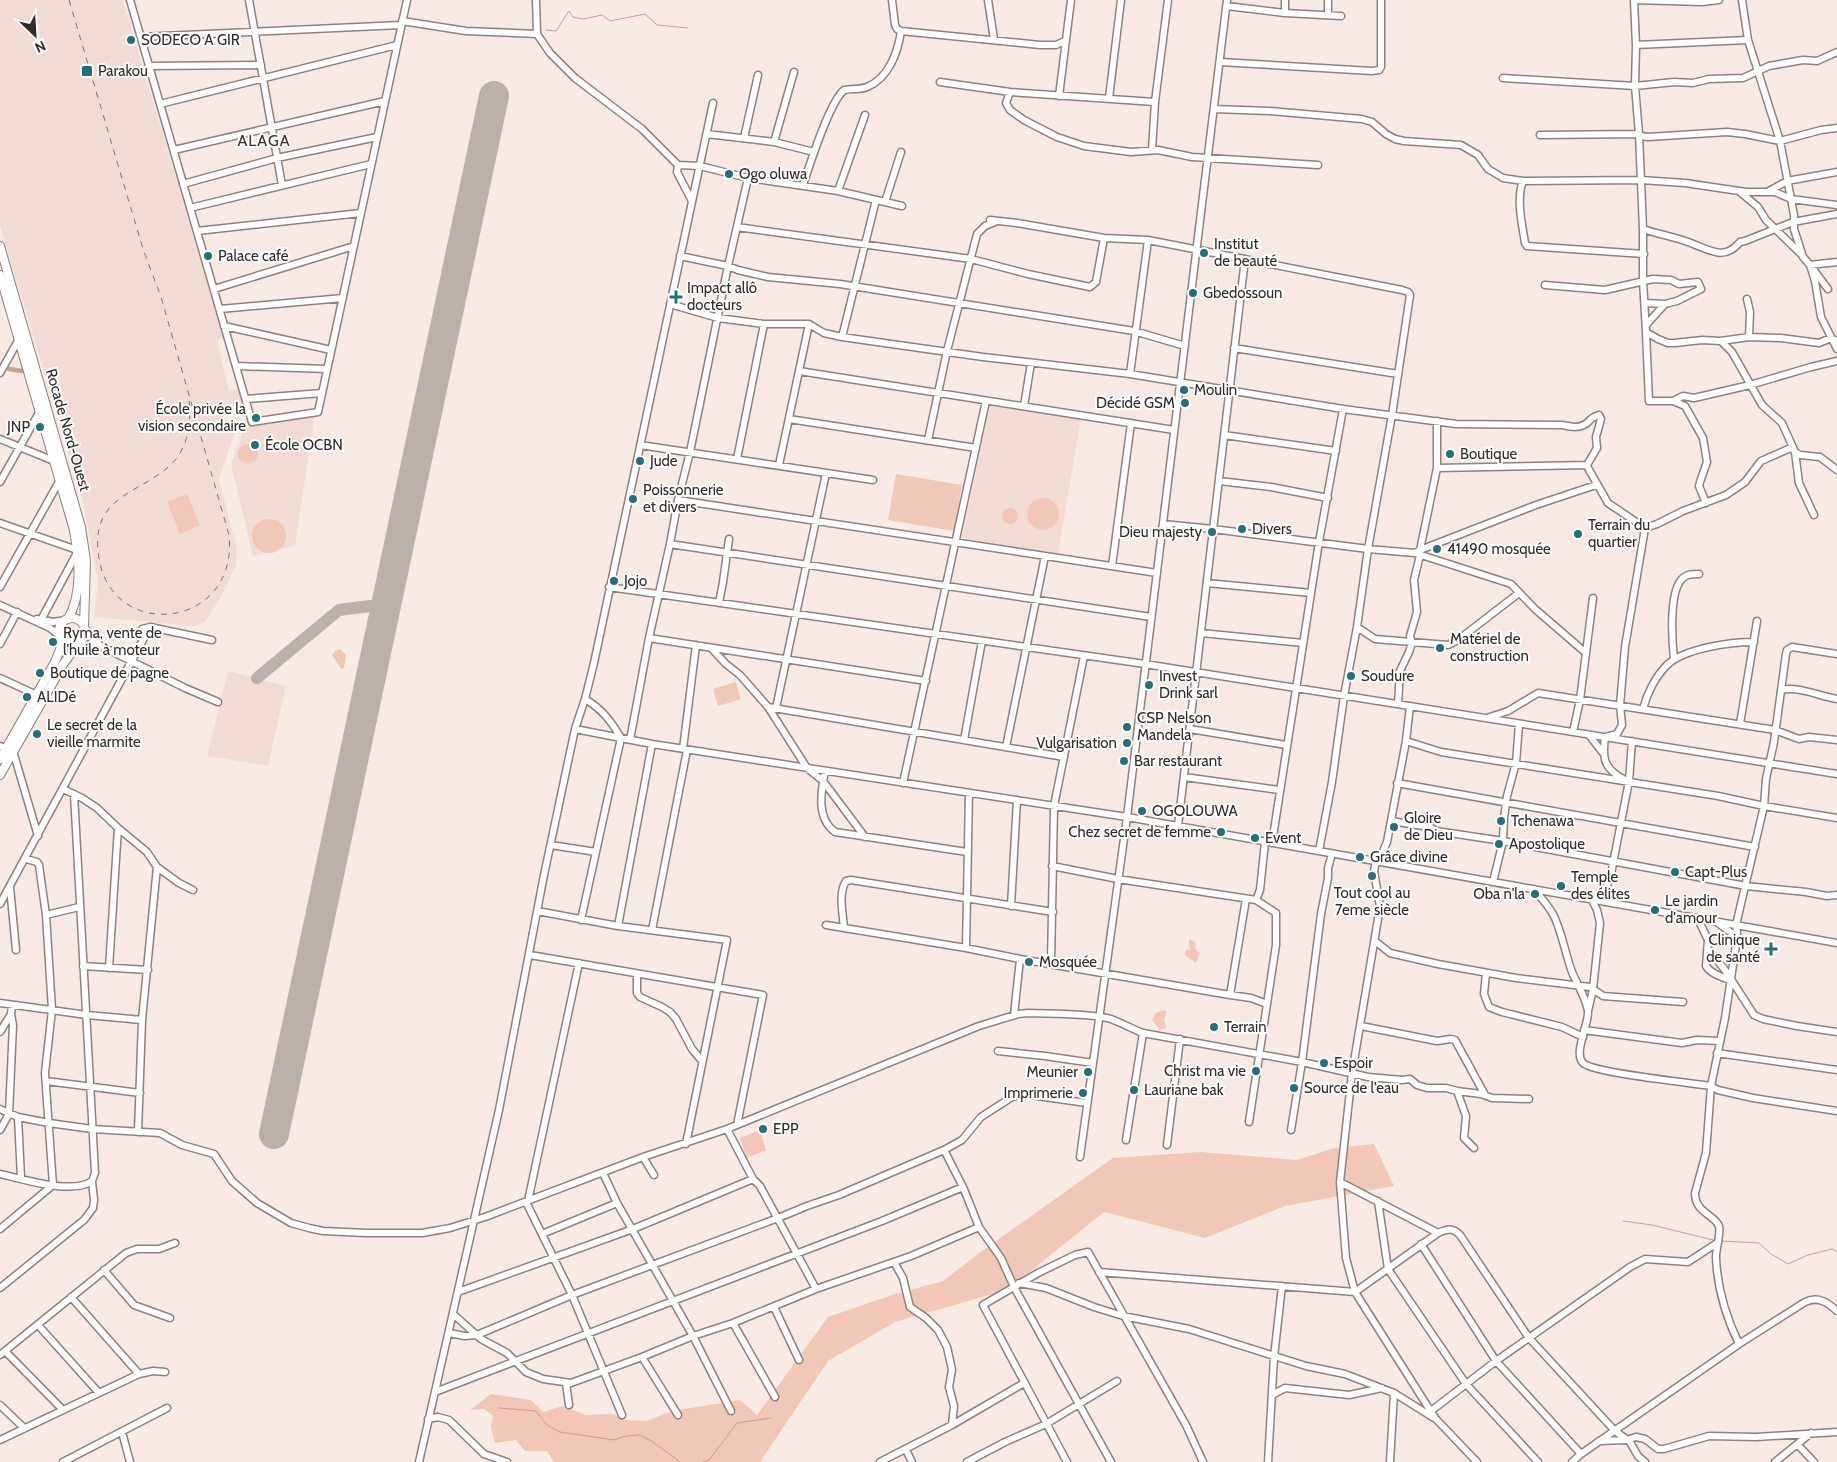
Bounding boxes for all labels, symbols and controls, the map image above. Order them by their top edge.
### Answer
north arrow [10,10,60,60]
place label: SODECO A GIR [141,31,240,49]
marker: SODECO A GIR [125,34,137,46]
text: N [32,37,49,57]
place label: Parakou [98,62,148,80]
marker: Parakou [80,64,94,78]
district label: ALAGA [237,131,291,150]
place label: Ogo oluwa [739,165,808,183]
marker: Ogo oluwa [723,168,735,180]
place label: Institut de beauté [1214,235,1277,270]
place label: Palace café [218,247,289,265]
marker: Institut de beauté [1198,247,1210,259]
marker: Palace café [202,250,214,262]
place label: Impact allô docteurs [687,279,757,314]
place label: Gbedossoun [1203,284,1282,302]
marker: Gbedossoun [1187,287,1199,299]
marker: Impact allô docteurs [669,290,683,304]
street label: Rocade Nord-Ouest [42,367,94,493]
place label: Moulin [1194,381,1237,399]
marker: Moulin [1178,384,1190,396]
place label: Décidé GSM [1096,394,1175,412]
marker: Décidé GSM [1179,397,1191,409]
place label: École privée la vision secondaire [138,399,247,435]
marker: École privée la vision secondaire [250,412,262,424]
place label: JNP [6,418,30,436]
marker: JNP [34,421,46,433]
place label: École OCBN [265,435,343,454]
marker: École OCBN [249,439,261,451]
place label: Boutique [1460,445,1518,463]
marker: Boutique [1444,448,1456,460]
place label: Jude [649,452,678,470]
marker: Jude [634,455,646,467]
place label: Poissonnerie et divers [643,481,724,516]
marker: Poissonnerie et divers [627,493,639,505]
place label: Terrain du quartier [1588,516,1650,551]
place label: Divers [1252,520,1292,538]
place label: Dieu majesty [1119,523,1202,541]
marker: Divers [1236,523,1248,535]
marker: Dieu majesty [1206,526,1218,538]
marker: Terrain du quartier [1572,528,1584,540]
place label: 41490 mosquée [1447,540,1551,558]
marker: 41490 mosquée [1431,543,1443,555]
place label: Jojo [623,572,647,590]
marker: Jojo [608,575,620,587]
place label: Ryma, vente de l'huile à moteur [63,624,162,659]
place label: Matériel de construction [1450,630,1529,665]
marker: Ryma, vente de l'huile à moteur [47,636,59,648]
marker: Matériel de construction [1434,642,1446,654]
place label: Boutique de pagne [50,664,169,682]
marker: Boutique de pagne [34,667,46,679]
place label: Invest Drink sarl [1159,667,1218,702]
place label: Soudure [1361,667,1415,685]
marker: Soudure [1345,670,1357,682]
marker: Invest Drink sarl [1143,679,1155,691]
place label: ALIDé [37,688,76,706]
marker: ALIDé [21,691,33,703]
place label: CSP Nelson Mandela [1137,709,1211,744]
place label: Le secret de la vieille marmite [47,716,141,751]
marker: CSP Nelson Mandela [1121,721,1133,733]
marker: Le secret de la vieille marmite [31,728,43,740]
place label: Vulgarisation [1036,734,1117,752]
marker: Vulgarisation [1121,737,1133,749]
place label: Bar restaurant [1134,752,1222,770]
marker: Bar restaurant [1118,755,1130,767]
place label: OGOLOUWA [1152,802,1238,820]
marker: OGOLOUWA [1136,805,1148,817]
place label: Gloire de Dieu [1404,809,1453,844]
place label: Tchenawa [1511,812,1575,830]
marker: Tchenawa [1495,815,1507,827]
marker: Gloire de Dieu [1388,821,1400,833]
place label: Chez secret de femme [1068,823,1211,841]
marker: Chez secret de femme [1215,826,1227,838]
place label: Event [1265,829,1301,847]
marker: Event [1249,832,1261,844]
place label: Apostolique [1509,835,1585,853]
marker: Apostolique [1493,838,1505,850]
place label: Grâce divine [1370,848,1448,866]
marker: Grâce divine [1354,851,1366,863]
place label: Capt-Plus [1685,863,1747,881]
marker: Capt-Plus [1669,866,1681,878]
place label: Temple des élites [1571,868,1630,903]
marker: Tout cool au 7eme siècle [1366,870,1378,882]
marker: Temple des élites [1555,880,1567,892]
place label: Tout cool au 7eme siècle [1334,884,1410,919]
place label: Oba n'la [1473,885,1526,903]
marker: Oba n'la [1529,888,1541,900]
place label: Le jardin d'amour [1665,892,1718,927]
marker: Le jardin d'amour [1649,904,1661,916]
place label: Clinique de santé [1706,931,1760,966]
marker: Clinique de santé [1764,942,1778,956]
place label: Mosquée [1039,953,1097,971]
marker: Mosquée [1023,956,1035,968]
place label: Terrain [1224,1018,1267,1036]
marker: Terrain [1208,1021,1220,1033]
place label: Espoir [1334,1054,1373,1072]
marker: Espoir [1318,1057,1330,1069]
place label: Christ ma vie [1164,1062,1246,1080]
place label: Meunier [1026,1063,1078,1081]
marker: Christ ma vie [1250,1065,1262,1077]
marker: Meunier [1082,1066,1094,1078]
place label: Source de l'eau [1304,1079,1399,1097]
place label: Lauriane bak [1144,1081,1224,1099]
marker: Source de l'eau [1288,1082,1300,1094]
place label: Imprimerie [1003,1084,1073,1102]
marker: Lauriane bak [1128,1084,1140,1096]
marker: Imprimerie [1077,1087,1089,1099]
place label: EPP [773,1120,799,1138]
marker: EPP [757,1123,769,1135]

